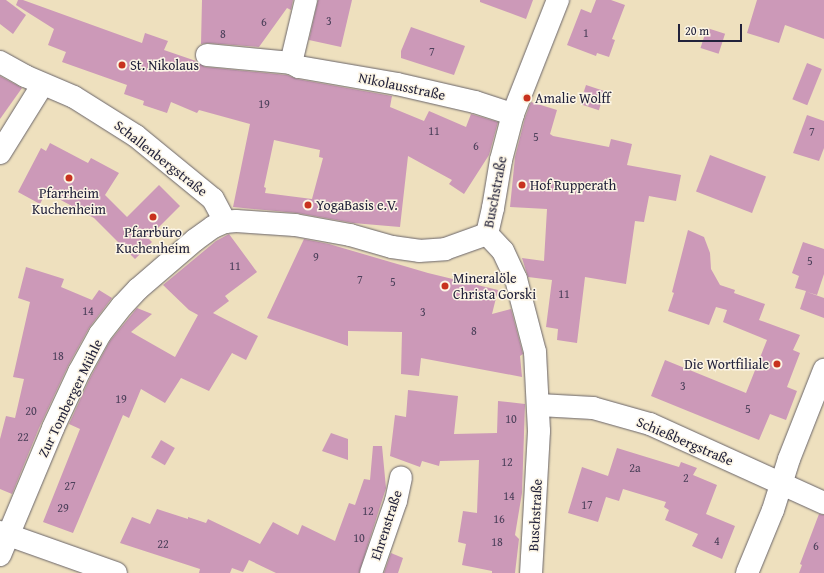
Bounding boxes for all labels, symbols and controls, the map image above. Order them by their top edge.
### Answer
house number: 3 [326,14,332,28]
house number: 6 [261,15,267,29]
scale bar [680,16,744,42]
text: 20 m [685,22,709,39]
house number: 1 [583,26,589,40]
house number: 8 [220,27,226,41]
house number: 7 [429,45,435,59]
place label: St. Nikolaus [130,57,199,73]
marker: St. Nikolaus [117,60,127,70]
street label: Nikolausstraße [357,69,447,103]
place label: Amalie Wolff [535,90,610,106]
marker: Amalie Wolff [522,93,532,103]
house number: 19 [258,97,270,111]
street label: Schallenbergstraße [111,116,211,200]
house number: 11 [428,124,440,138]
house number: 7 [809,125,815,139]
house number: 5 [533,130,539,144]
house number: 6 [473,139,479,153]
street label: Buschstraße [480,155,510,229]
marker: Pfarrheim Kuchenheim [64,173,74,183]
place label: Hof Rupperath [530,177,616,193]
marker: Hof Rupperath [517,180,527,190]
place label: Pfarrheim Kuchenheim [32,185,106,218]
place label: YogaBasis e.V. [316,197,398,213]
marker: YogaBasis e.V. [303,200,313,210]
marker: Pfarrbüro Kuchenheim [148,212,158,222]
place label: Pfarrbüro Kuchenheim [116,224,190,256]
house number: 9 [313,250,319,264]
house number: 5 [807,254,813,268]
house number: 11 [229,259,241,273]
place label: Mineralöle Christa Gorski [453,270,536,302]
house number: 7 [357,273,363,287]
house number: 5 [390,275,396,289]
marker: Mineralöle Christa Gorski [440,281,450,291]
house number: 11 [558,287,570,301]
house number: 14 [82,304,94,318]
house number: 3 [420,305,426,319]
house number: 8 [471,324,477,338]
street label: Zur Tomberger Mühle [34,336,106,460]
house number: 18 [52,349,64,363]
place label: Die Wortfiliale [684,356,769,372]
marker: Die Wortfiliale [772,359,782,369]
house number: 3 [680,379,686,393]
house number: 19 [115,392,127,406]
house number: 5 [745,402,751,416]
house number: 20 [25,404,37,418]
house number: 10 [505,412,517,426]
street label: Schießbergstraße [634,413,736,469]
house number: 22 [17,430,29,444]
house number: 12 [501,455,513,469]
house number: 2a [629,461,641,475]
house number: 2 [683,471,689,485]
street label: Buschstraße [525,478,545,552]
house number: 27 [64,479,76,493]
street label: Ehrenstraße [367,488,405,562]
house number: 14 [503,489,515,503]
house number: 17 [581,498,593,512]
house number: 29 [57,501,69,515]
house number: 12 [362,504,374,518]
house number: 16 [493,512,505,526]
house number: 10 [353,531,365,545]
house number: 4 [714,534,720,548]
house number: 18 [491,535,503,549]
house number: 22 [157,537,169,551]
house number: 6 [813,539,819,553]

